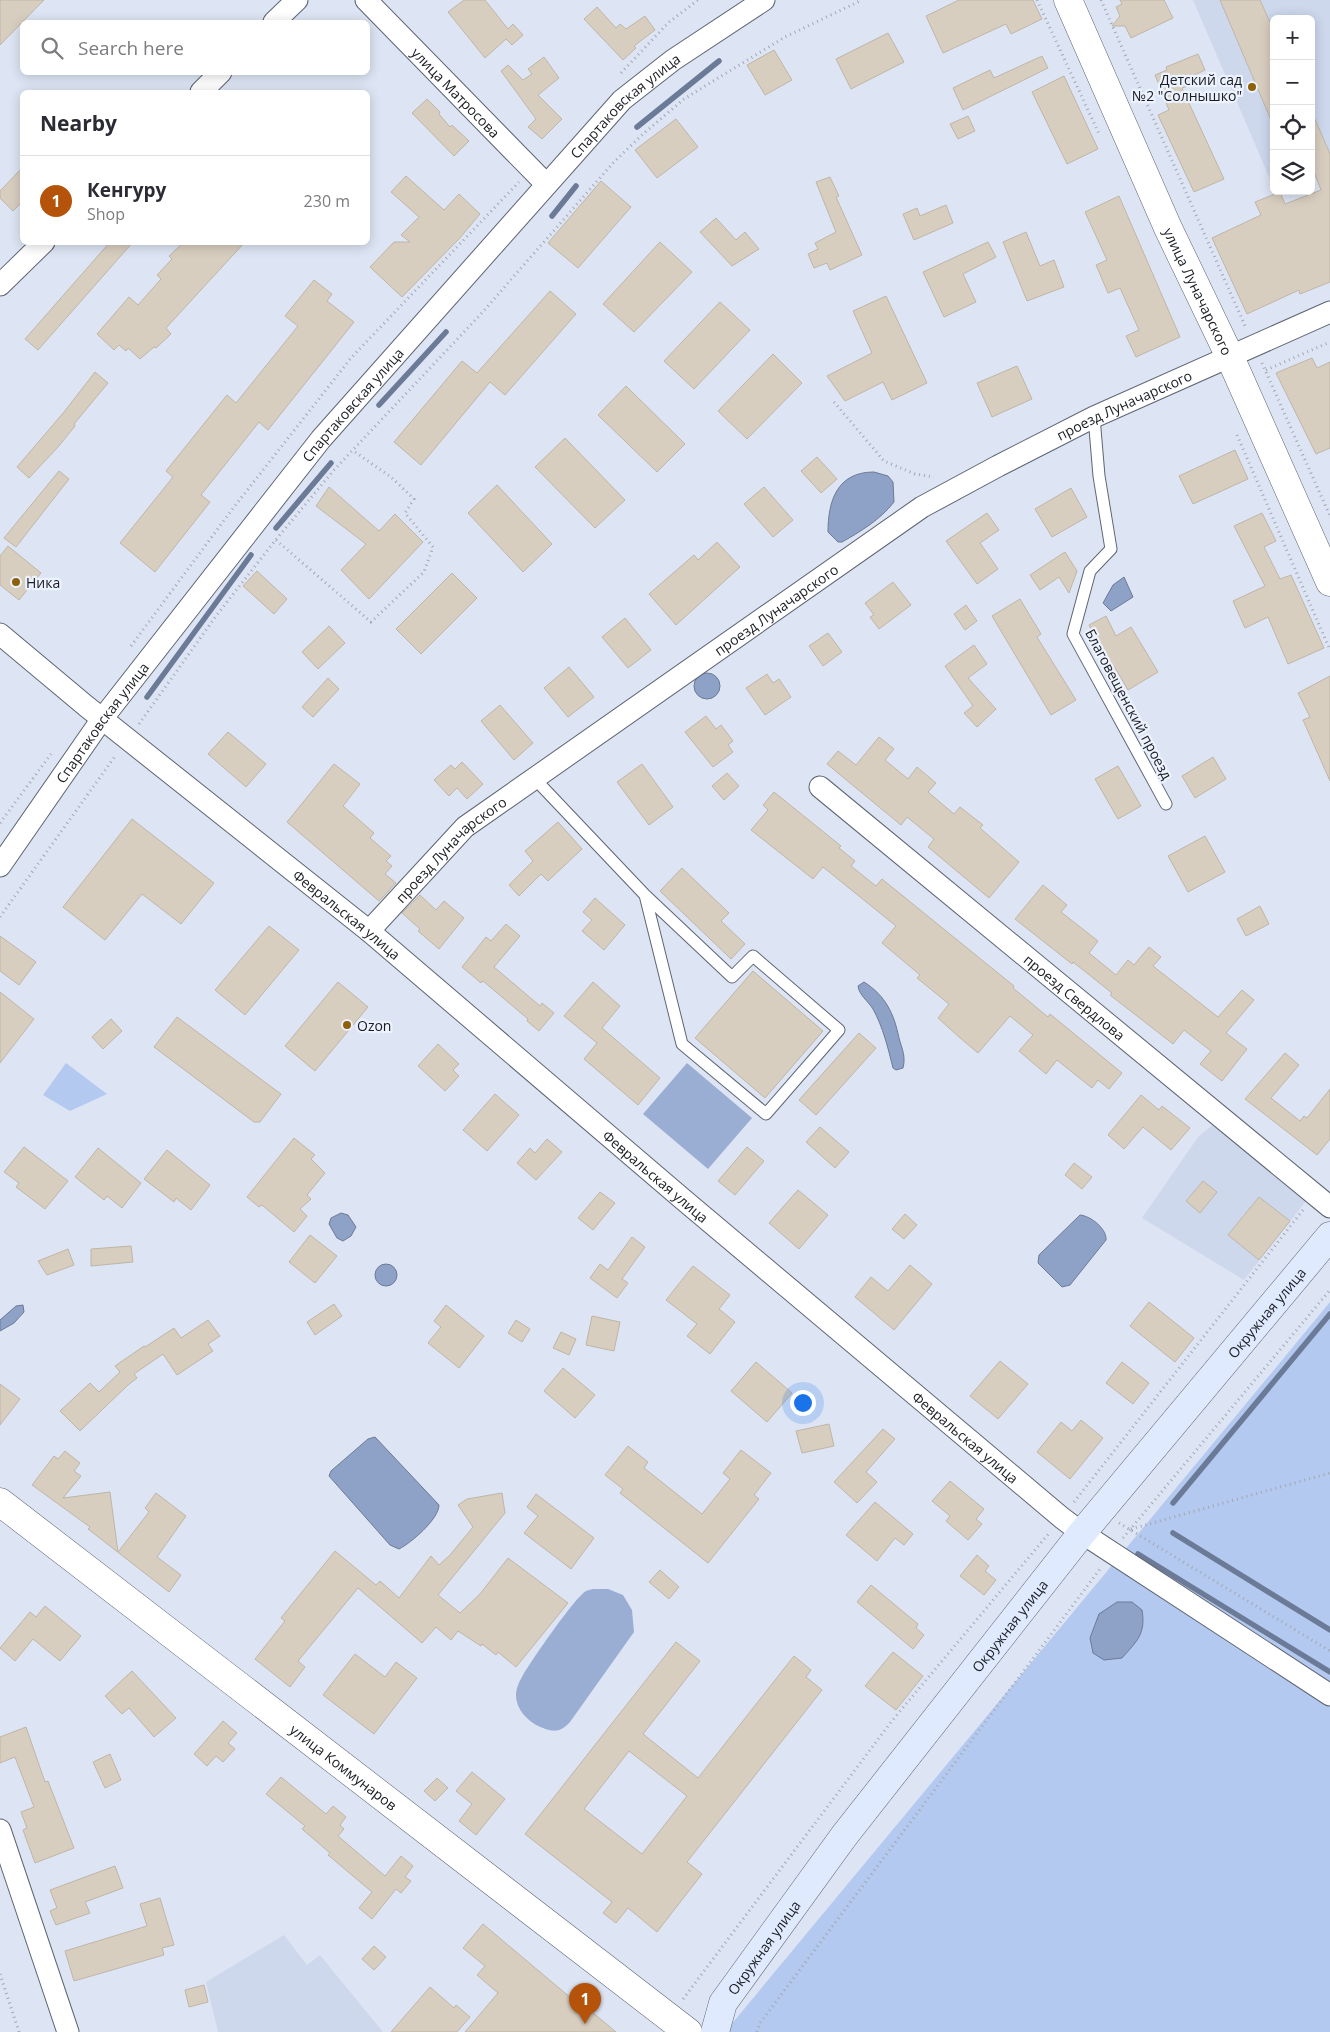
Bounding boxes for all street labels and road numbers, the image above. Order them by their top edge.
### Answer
street label: улица Матросова [408,43,505,141]
street label: Спартаковская улица [565,49,683,162]
street label: улица Луначарского [1160,224,1237,358]
street label: Спартаковская улица [297,343,407,465]
street label: проезд Луначарского [1053,365,1195,444]
street label: проезд Луначарского [710,559,842,659]
street label: Благовещенский проезд [1081,625,1177,783]
street label: Спартаковская улица [51,658,153,787]
street label: проезд Луначарского [391,792,510,906]
street label: Февральская улица [289,865,405,964]
street label: проезд Свердлова [1020,950,1129,1044]
street label: Февральская улица [599,1126,713,1227]
street label: Окружная улица [1223,1263,1310,1362]
street label: Февральская улица [908,1387,1023,1487]
street label: Окружная улица [967,1575,1052,1676]
street label: улица Коммунаров [286,1720,401,1814]
street label: Окружная улица [723,1896,804,1998]

